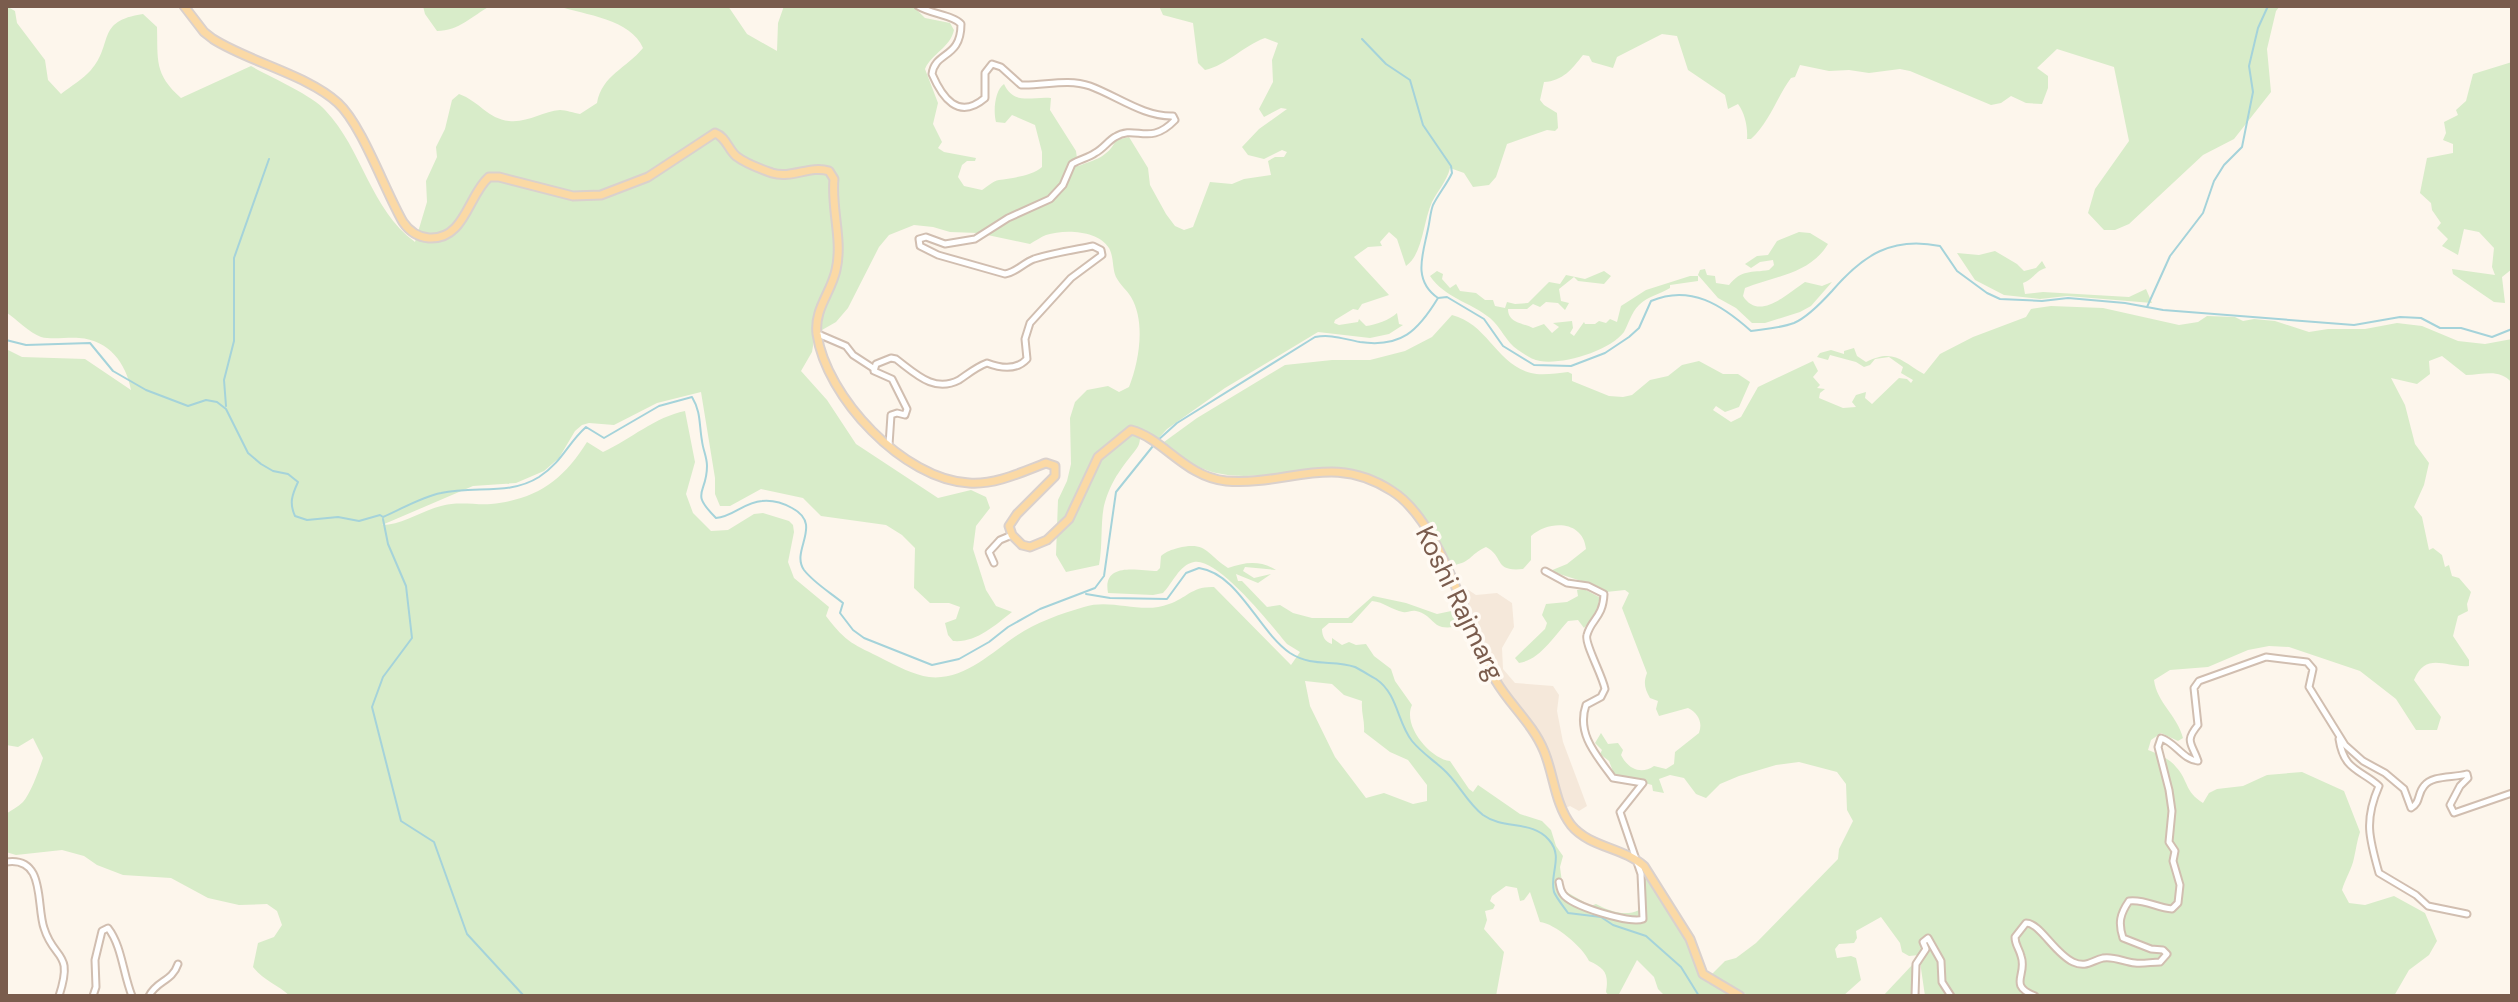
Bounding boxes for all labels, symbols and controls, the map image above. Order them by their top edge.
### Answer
street label: Koshi Rajmarg [1408,520,1512,686]

